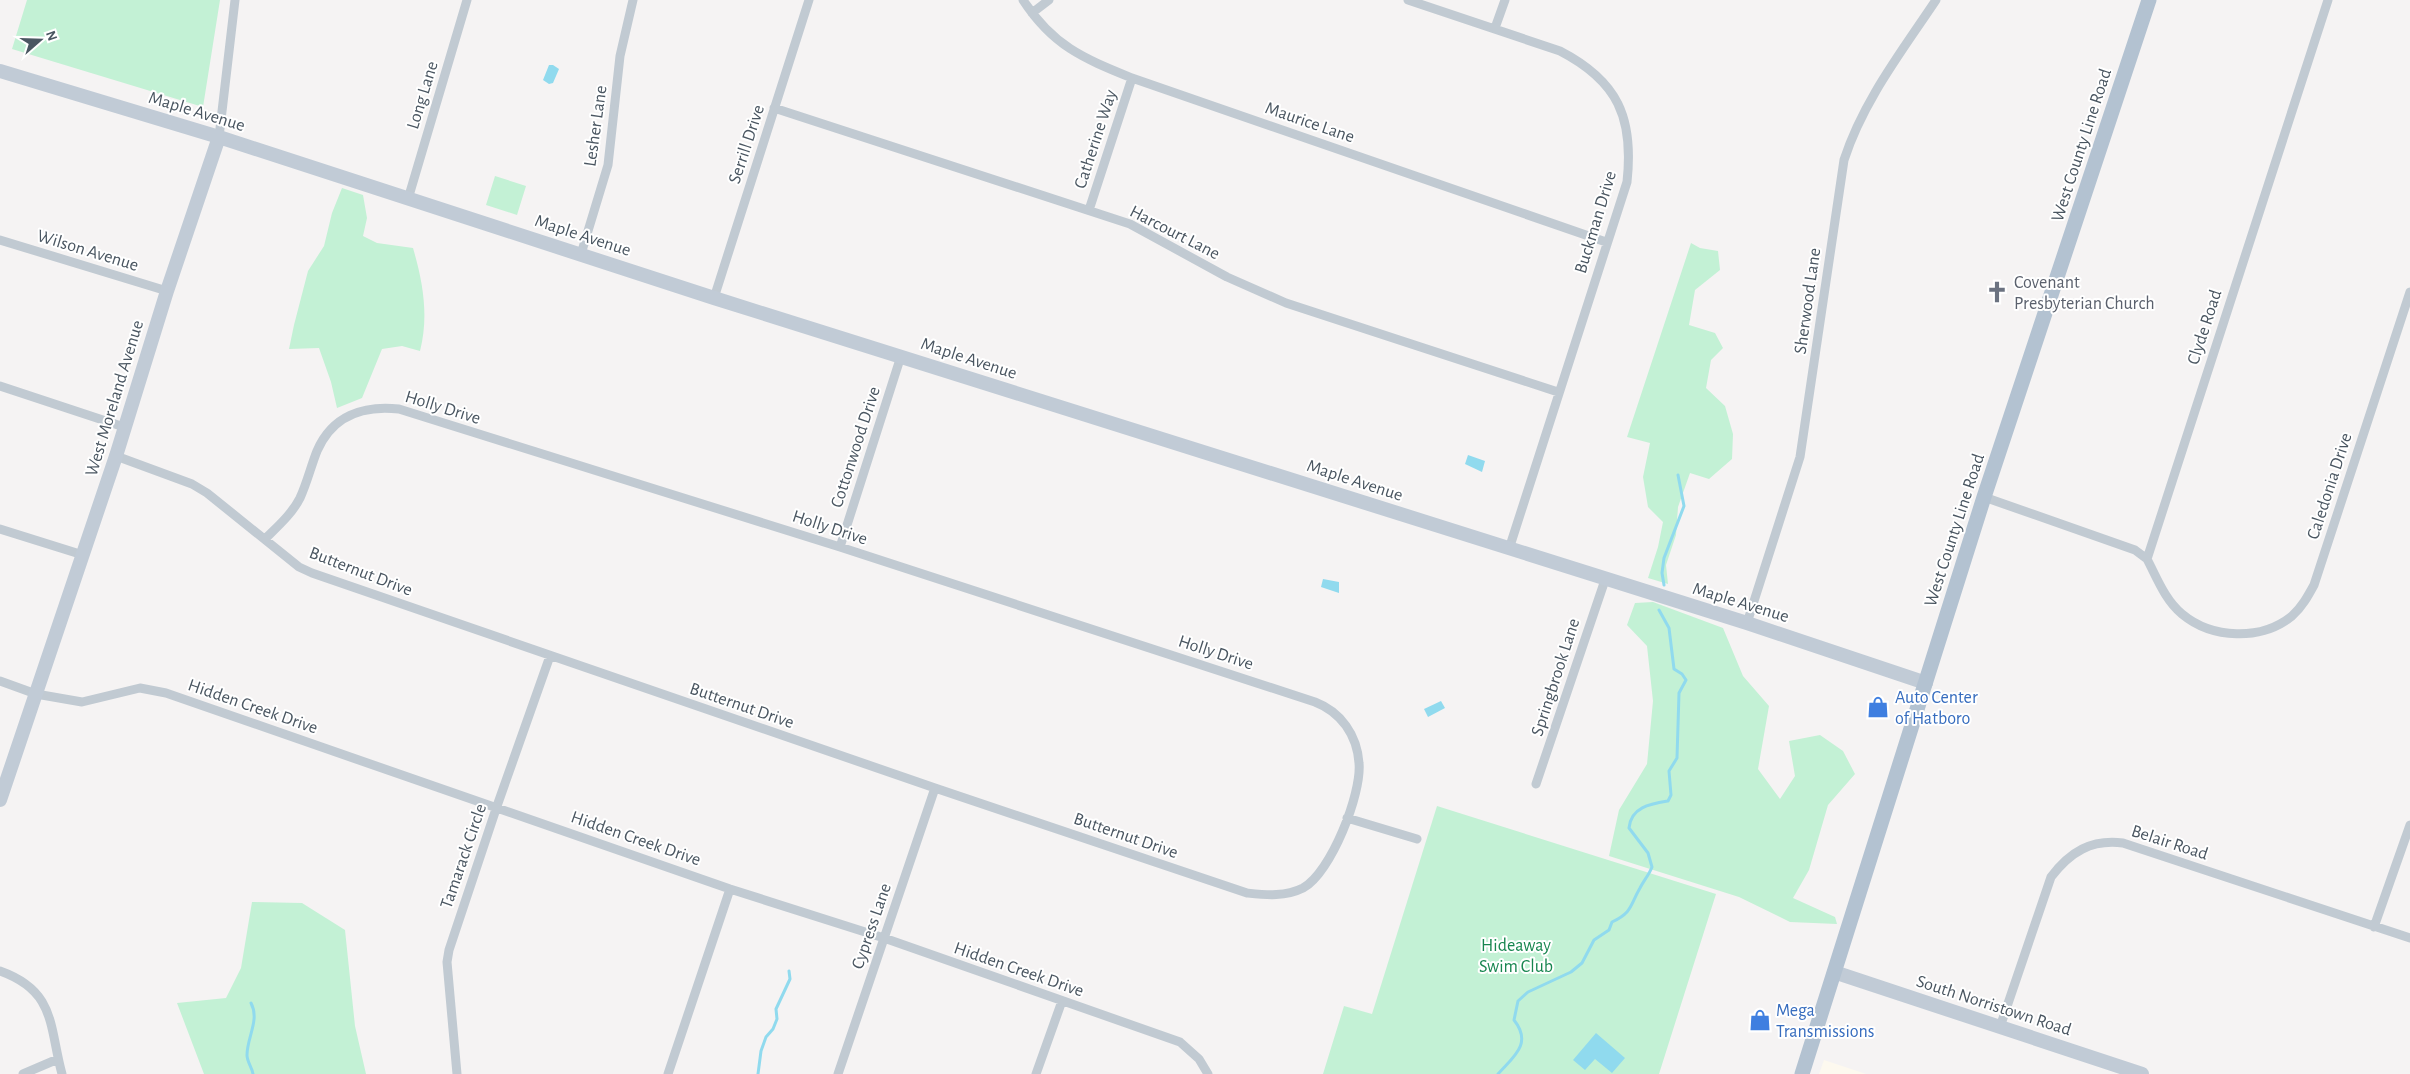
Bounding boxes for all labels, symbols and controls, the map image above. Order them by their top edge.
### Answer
north arrow [15,15,65,65]
text: N [43,29,60,43]
street label: Long Lane [404,59,442,131]
street label: West County Line Road [2049,67,2115,224]
street label: Lesher Lane [581,84,611,168]
street label: Catherine Way [1072,87,1120,191]
street label: Maple Avenue [146,89,247,135]
street label: Maurice Lane [1263,99,1357,147]
street label: Serrill Drive [726,103,768,186]
street label: Buckman Drive [1572,169,1620,276]
street label: Harcourt Lane [1127,203,1222,263]
street label: Maple Avenue [533,212,633,260]
street label: Wilson Avenue [35,227,141,275]
street label: Sherwood Lane [1792,247,1824,355]
place label: Covenant Presbyterian Church [2014,274,2155,313]
church icon: Covenant Presbyterian Church [1984,279,2010,305]
street label: Clyde Road [2184,288,2226,367]
street label: West Moreland Avenue [83,318,147,478]
street label: Maple Avenue [919,335,1019,383]
street label: Cottonwood Drive [828,385,884,510]
street label: Holly Drive [403,388,483,428]
street label: Caledonia Drive [2304,431,2356,542]
street label: West County Line Road [1922,452,1988,609]
street label: Maple Avenue [1305,457,1405,505]
street label: Holly Drive [790,507,869,549]
street label: Butternut Drive [307,544,415,600]
street label: Maple Avenue [1690,580,1791,626]
street label: Springbrook Lane [1528,616,1583,738]
street label: Holly Drive [1176,632,1255,674]
street label: Hidden Creek Drive [186,676,320,738]
street label: Butternut Drive [687,680,796,732]
place label: Auto Center of Hatboro [1895,689,1978,728]
shop icon: Auto Center of Hatboro [1865,694,1891,720]
street label: Tamarack Circle [438,802,490,911]
street label: Hidden Creek Drive [569,808,703,870]
street label: Butternut Drive [1071,810,1180,862]
street label: Belair Road [2129,822,2210,864]
street label: Cypress Lane [849,881,895,972]
park label: Hideaway Swim Club [1479,937,1553,976]
street label: Hidden Creek Drive [952,939,1086,1001]
street label: South Norristown Road [1914,972,2073,1039]
place label: Mega Transmissions [1776,1002,1874,1041]
shop icon: Mega Transmissions [1747,1007,1773,1033]

